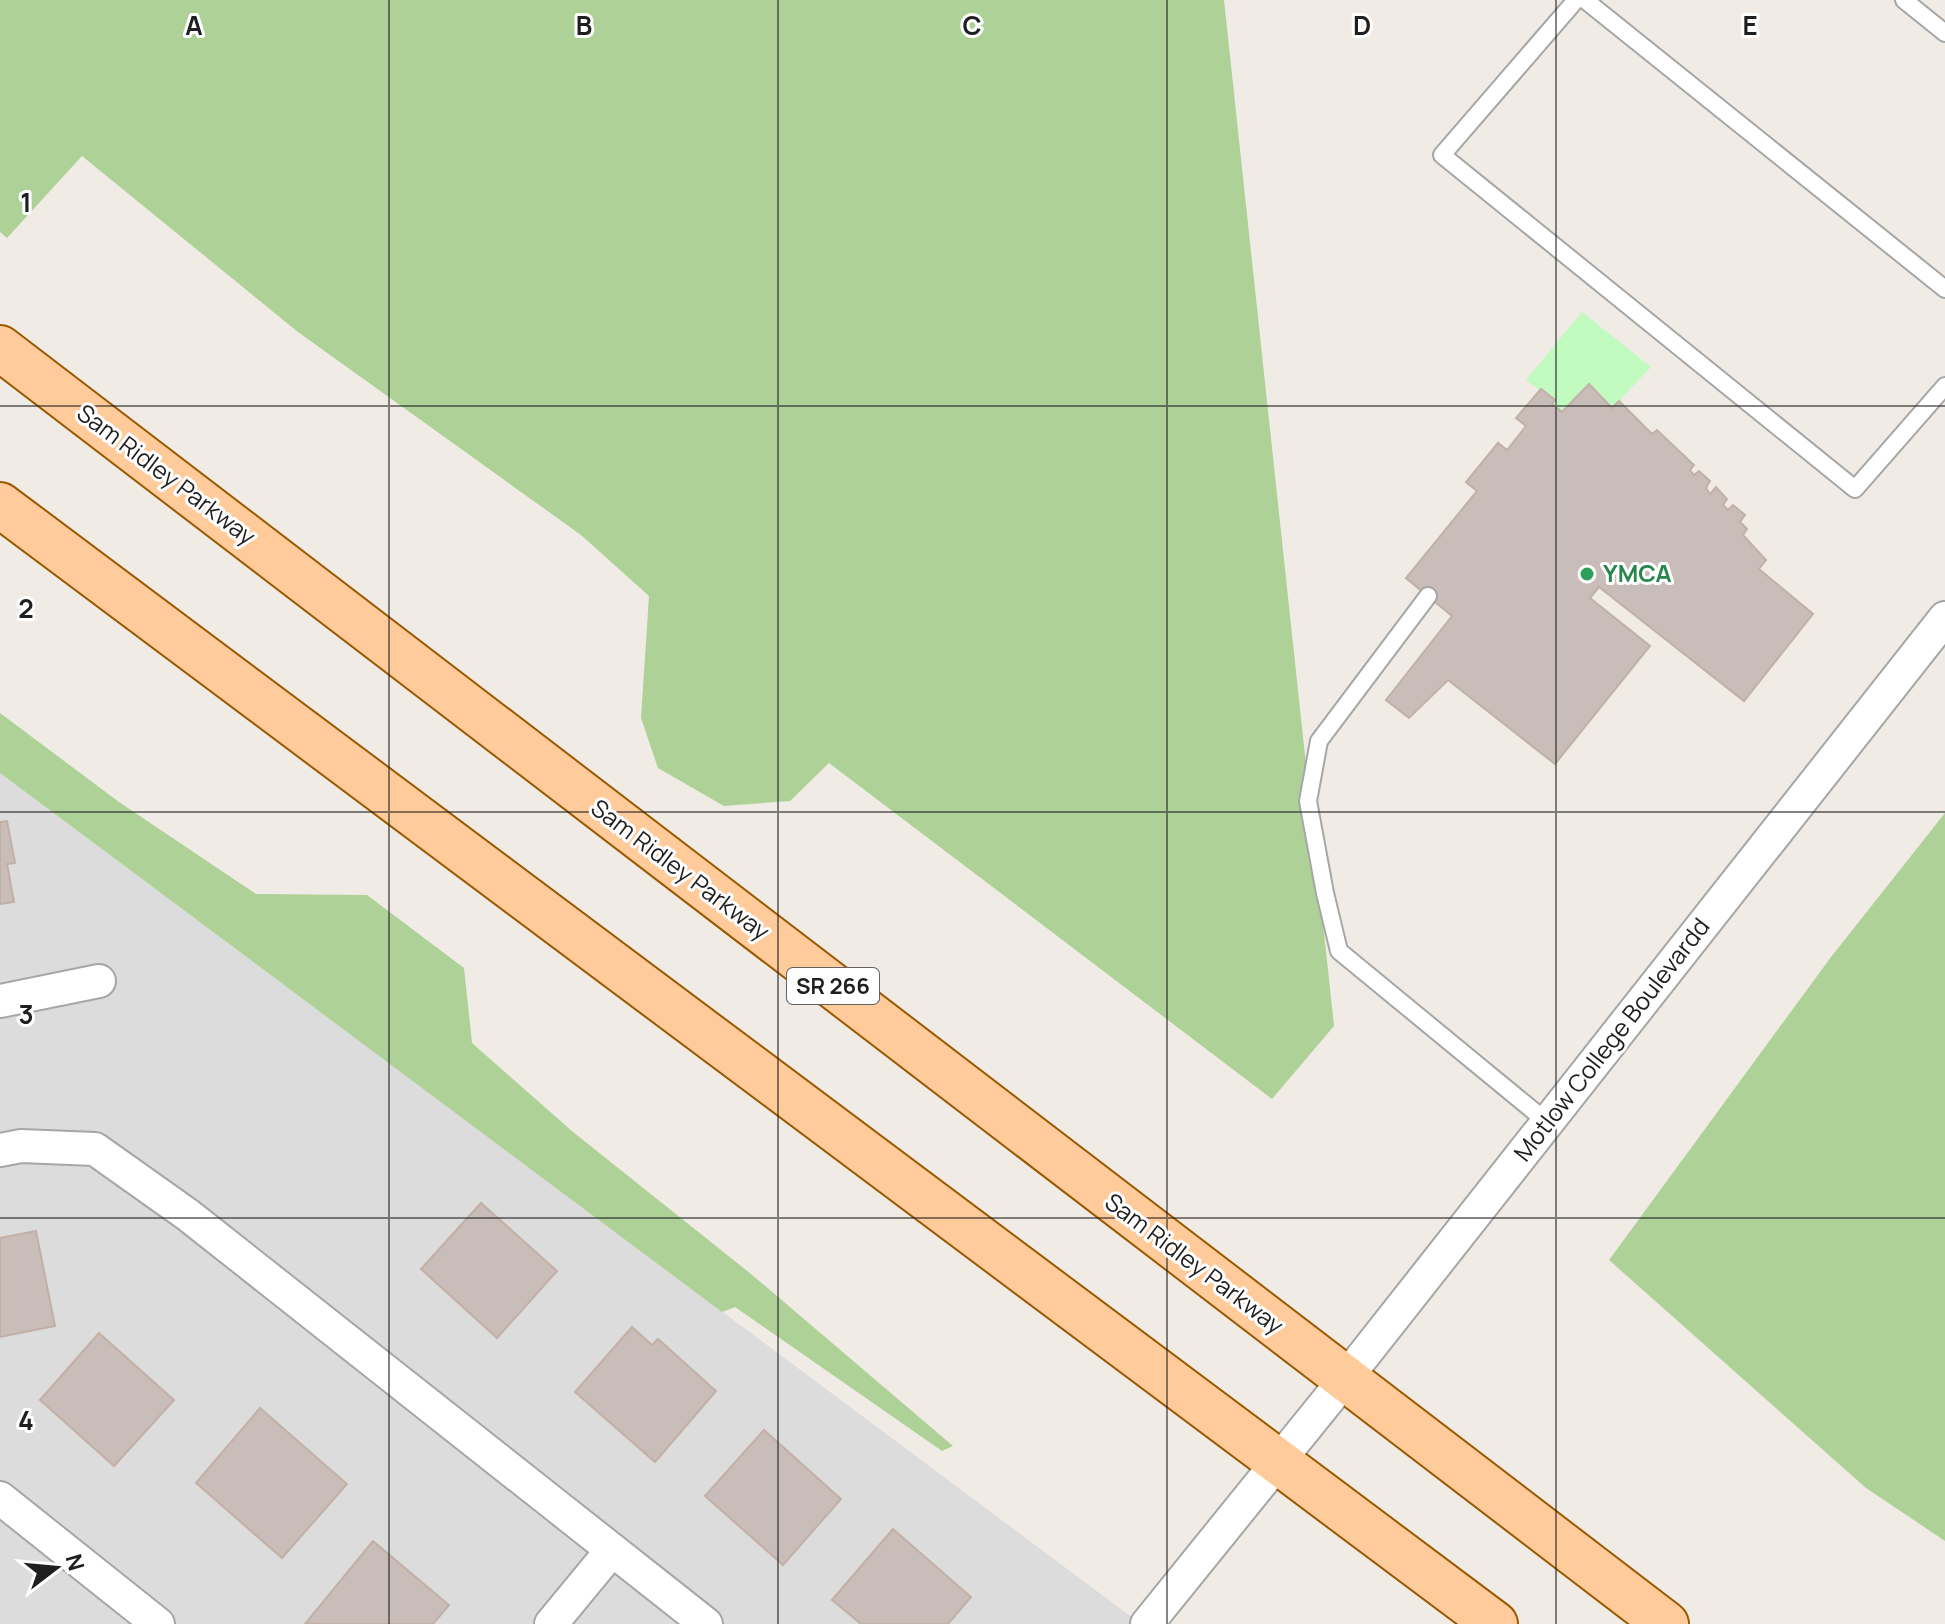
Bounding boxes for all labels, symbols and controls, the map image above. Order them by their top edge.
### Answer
text: A [185,7,203,43]
text: B [576,7,592,43]
text: C [962,7,982,43]
text: D [1353,7,1371,43]
text: E [1742,7,1758,43]
text: 1 [20,184,32,220]
street label: Sam Ridley Parkway [71,396,263,552]
place label: YMCA [1603,556,1672,589]
marker: YMCA [1578,565,1596,583]
text: 2 [18,590,34,626]
street label: Sam Ridley Parkway [585,791,777,947]
street label: Motlow College Boulevardd [1505,911,1716,1167]
road number: SR 266 [787,968,879,1004]
text: 3 [18,996,34,1032]
street label: Sam Ridley Parkway [1099,1185,1291,1341]
text: 4 [18,1402,34,1438]
north arrow [16,1528,96,1608]
text: N [59,1551,92,1574]

